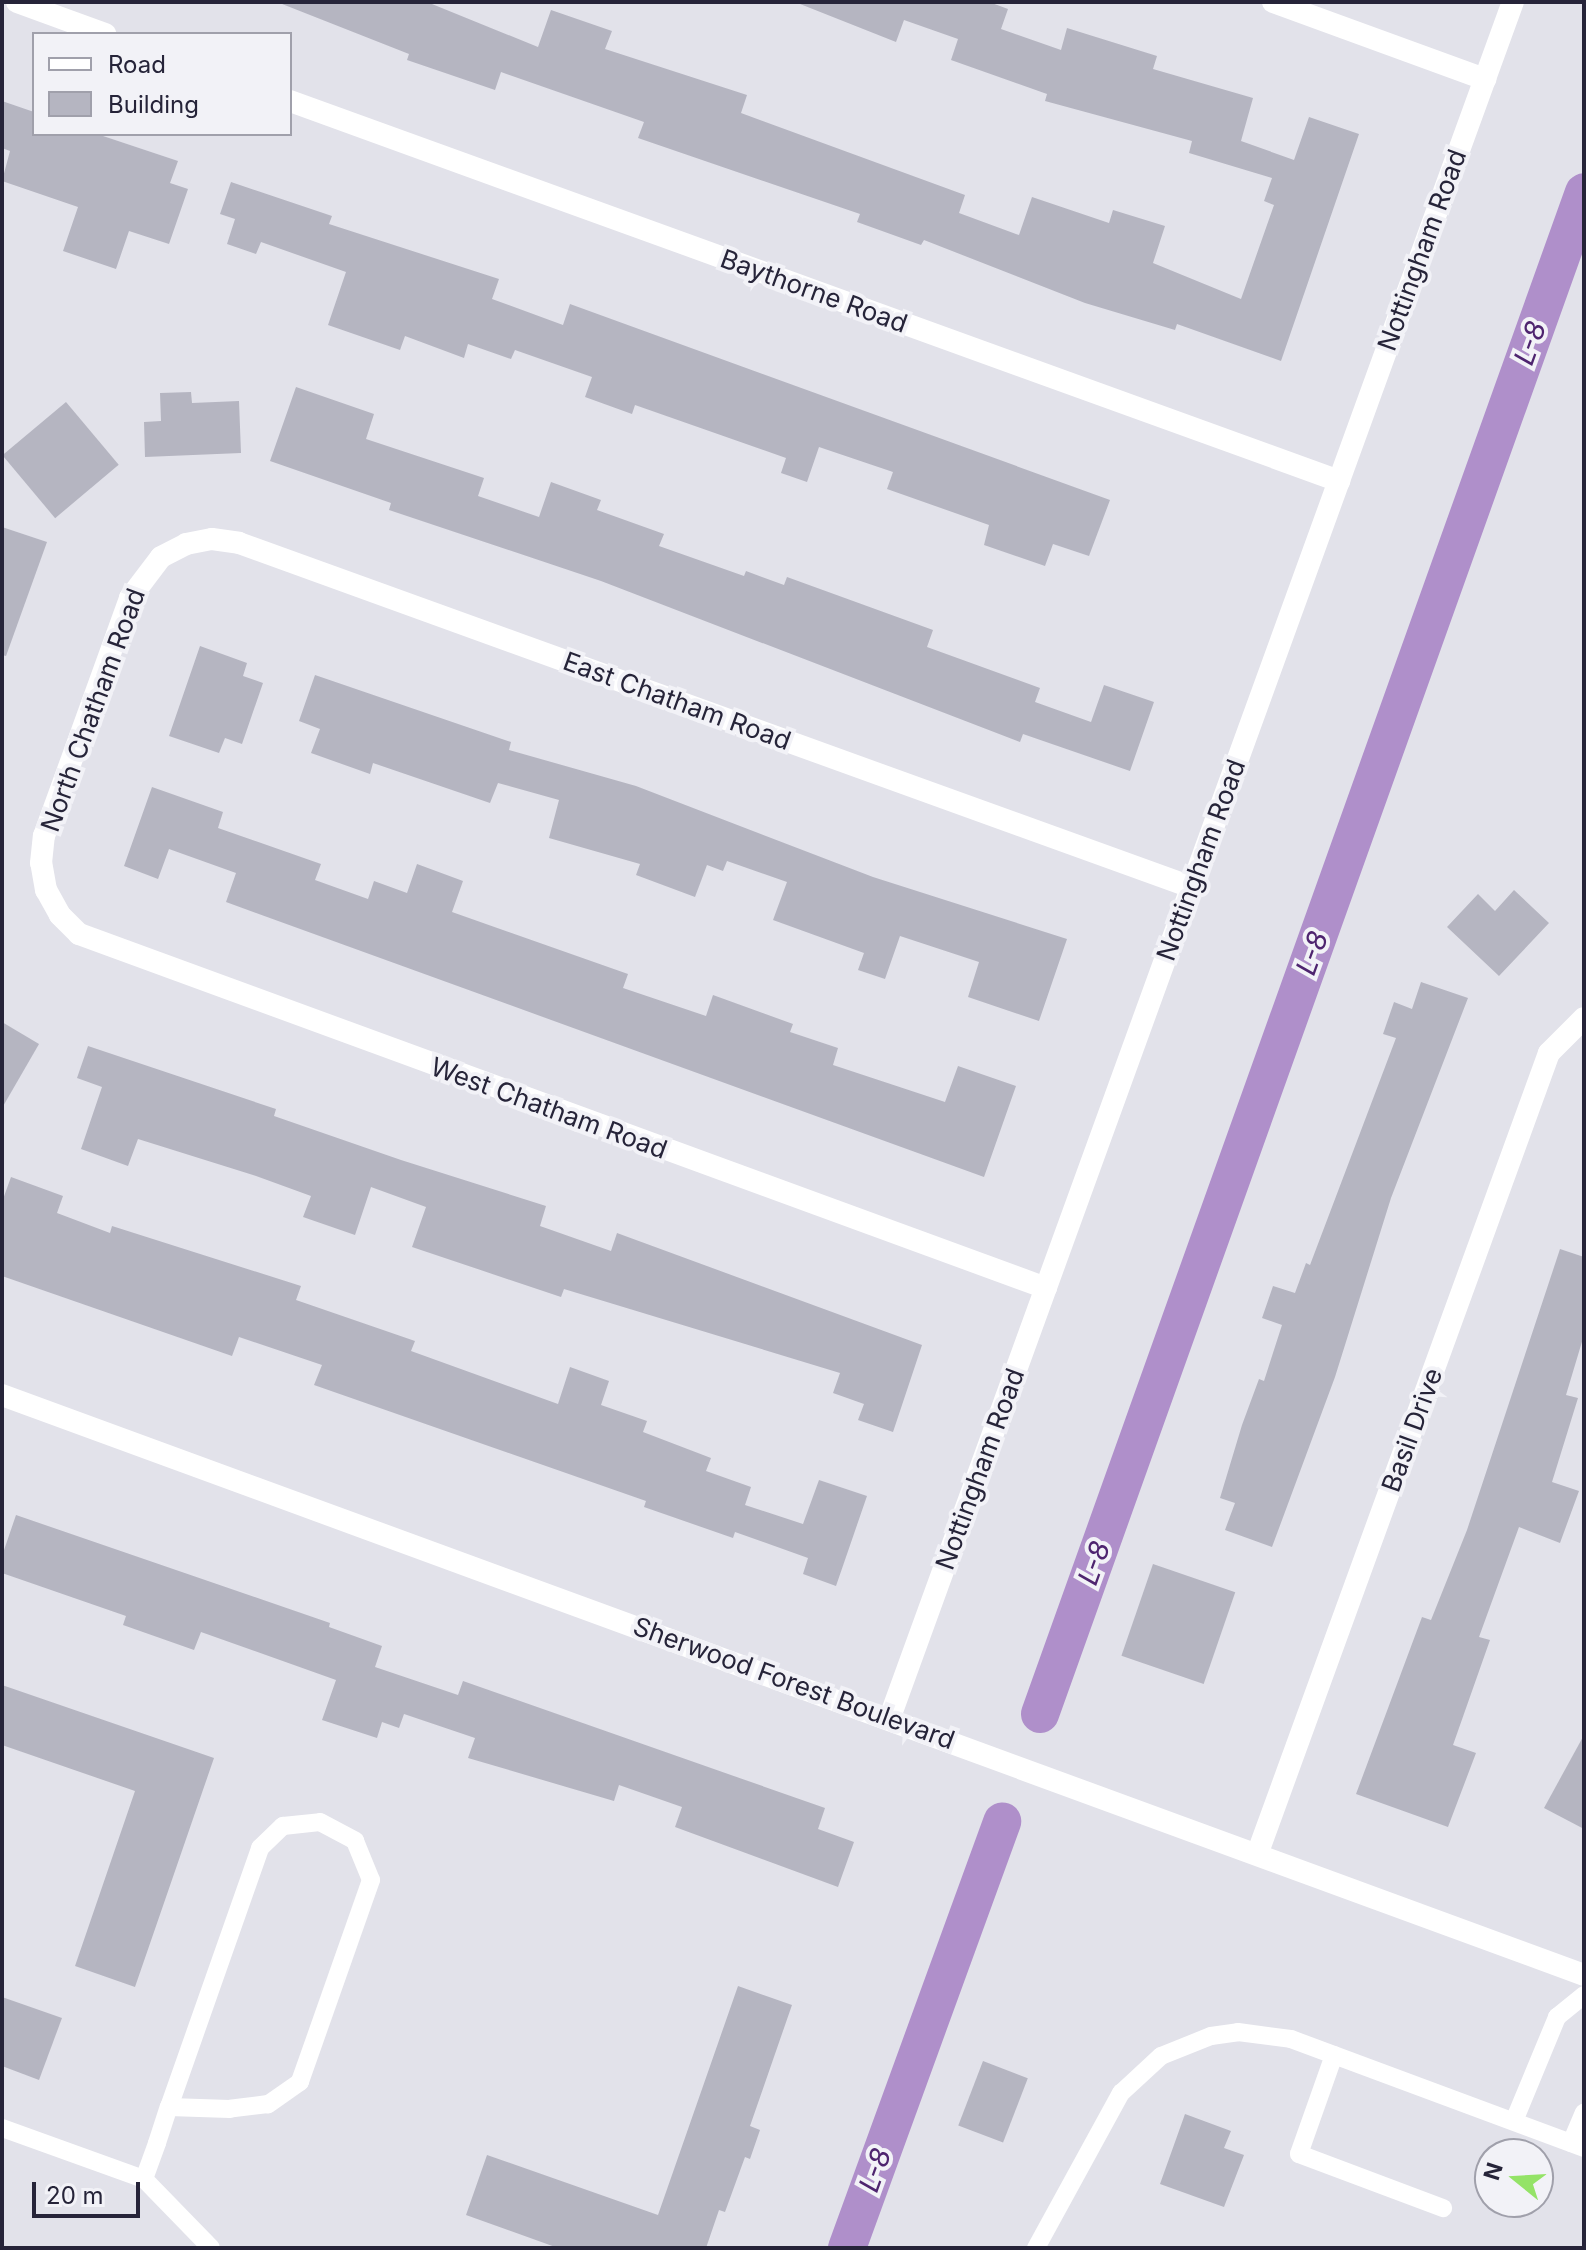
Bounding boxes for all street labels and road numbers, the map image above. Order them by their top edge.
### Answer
street label: Nottingham Road [1371,145,1473,355]
street label: Baythorne Road [716,243,912,339]
street label: North Chatham Road [34,584,152,836]
street label: East Chatham Road [559,645,795,757]
street label: Nottingham Road [1150,755,1252,965]
street label: West Chatham Road [427,1051,671,1165]
street label: Nottingham Road [929,1364,1031,1574]
street label: Basil Drive [1375,1364,1449,1496]
street label: Sherwood Forest Boulevard [629,1610,959,1756]

